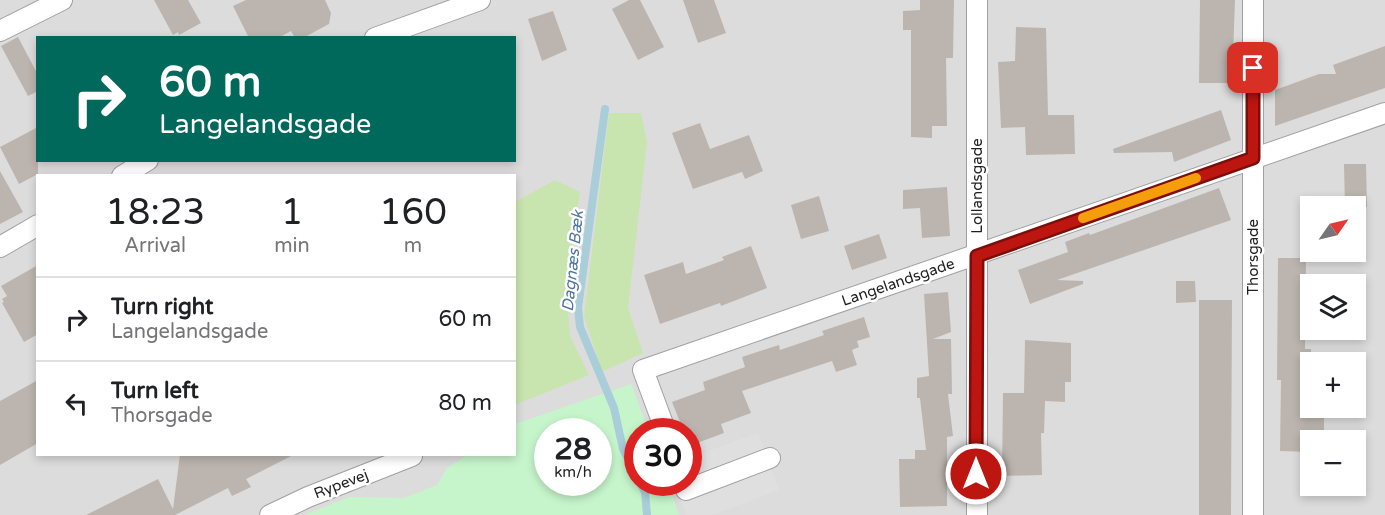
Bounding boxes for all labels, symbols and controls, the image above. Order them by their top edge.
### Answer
pin [1227,42,1278,93]
icon: arrive [1236,51,1269,84]
text: 60 m [159,57,261,108]
icon: right [60,60,138,138]
text: Langelandsgade [159,108,371,141]
street label: Lollandsgade [968,138,986,234]
text: 18:23 [105,191,205,234]
text: 1 [281,191,303,234]
text: 160 [379,191,447,234]
north arrow [1300,196,1366,262]
map controls [1300,196,1366,496]
water label: Dagnæs Bæk [558,208,588,313]
street label: Thorsgade [1244,219,1262,295]
text: Arrival [124,234,186,258]
text: min [274,234,310,258]
text: m [404,234,422,258]
street label: Langelandsgade [839,254,957,310]
button: layers [1300,274,1366,340]
text: Turn right [111,294,213,320]
icon: right [60,303,93,336]
text: 60 m [438,306,492,332]
text: Langelandsgade [111,320,268,344]
button: + [1300,352,1366,418]
text: Turn left [111,378,199,404]
icon: left [60,387,93,420]
text: 80 m [438,390,492,416]
text: Thorsgade [111,404,212,428]
speed limit sign: 30 [624,418,702,496]
button: − [1300,430,1366,496]
text: 28 [554,431,592,468]
position arrow [944,442,1008,506]
text: km/h [554,463,592,481]
street label: Rypevej [311,465,371,503]

